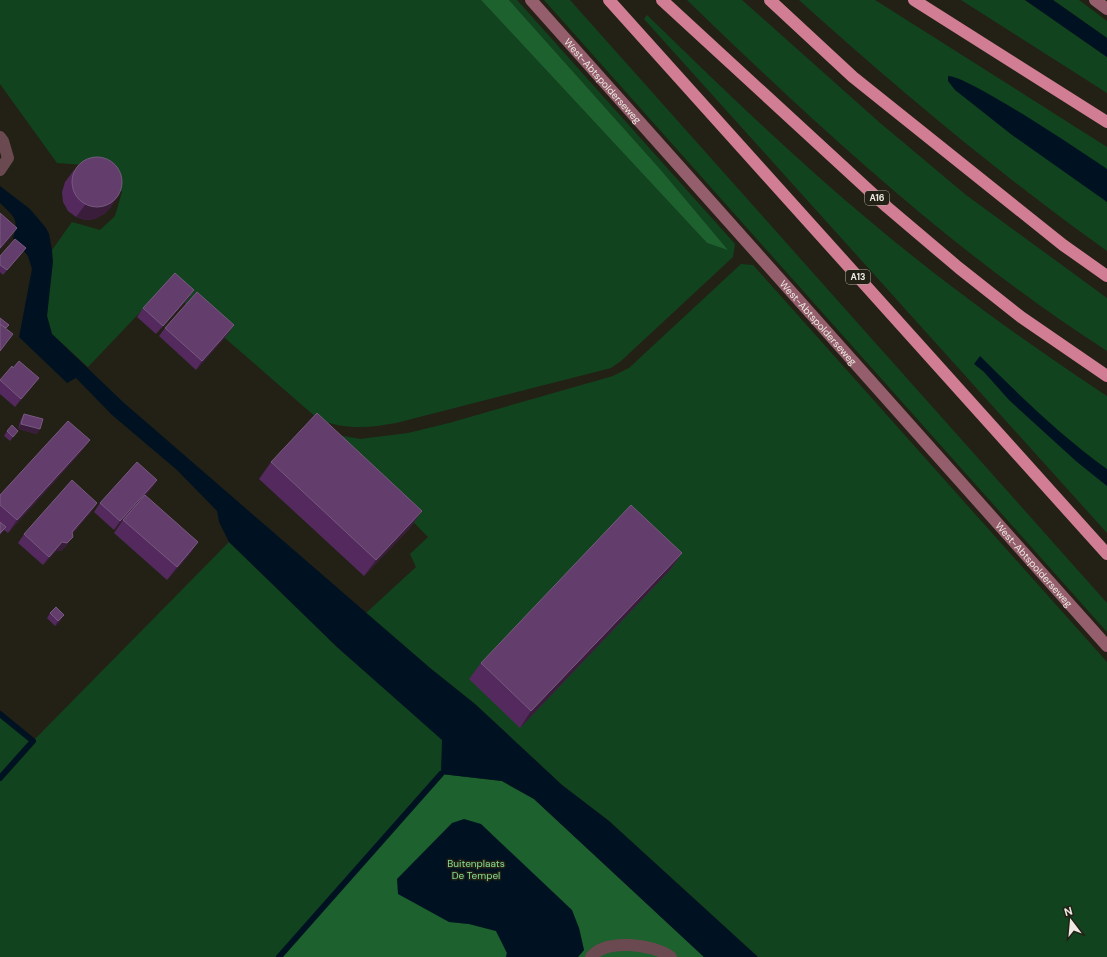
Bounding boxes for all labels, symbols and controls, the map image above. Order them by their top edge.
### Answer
street label: West-Abtspolderseweg [562,35,645,126]
road number: A16 [865,191,889,205]
road number: A13 [846,270,870,284]
street label: West-Abtspolderseweg [777,277,860,368]
street label: West-Abtspolderseweg [993,519,1076,610]
park label: Buitenplaats De Tempel [447,857,505,882]
north arrow [1051,901,1091,941]
text: N [1062,904,1074,919]

